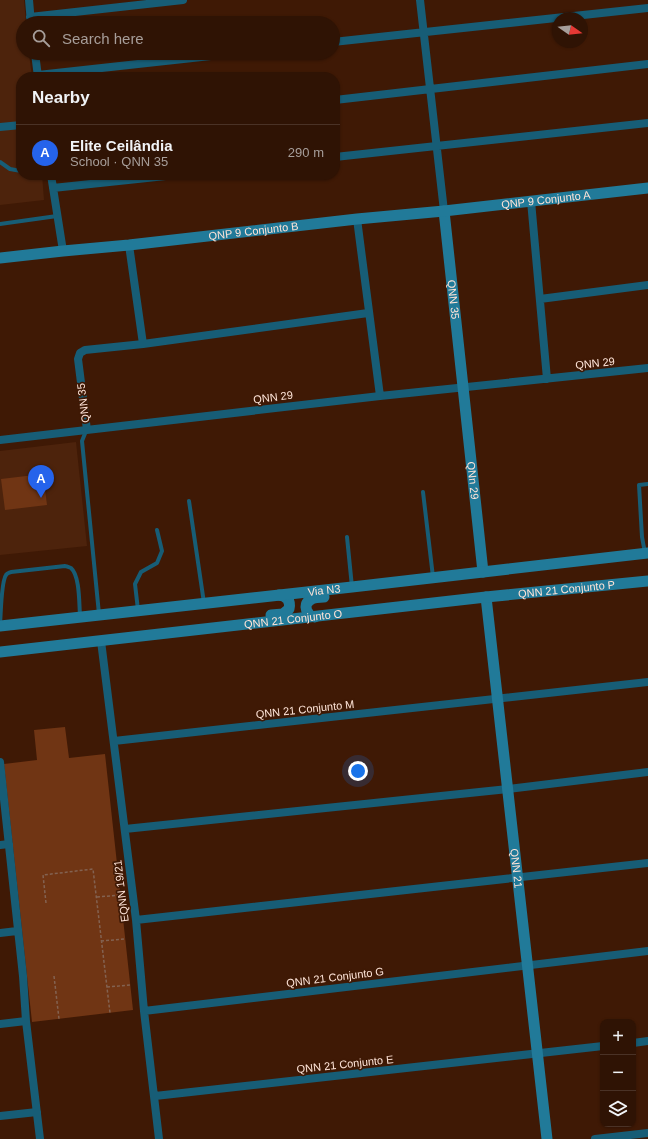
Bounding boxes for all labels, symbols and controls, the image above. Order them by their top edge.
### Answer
north arrow [552,12,588,48]
search box [16,16,340,60]
icon: search [30,27,52,49]
text: Search here [62,30,144,47]
text: Nearby [32,88,90,107]
text: Elite Ceilândia [70,137,173,154]
text: A [40,145,50,160]
text: 290 m [288,145,324,160]
text: School · QNN 35 [70,154,168,169]
street label: QNP 9 Conjunto A [501,188,592,211]
street label: QNP 9 Conjunto B [208,220,299,242]
street label: QNN 35 [445,279,462,320]
street label: QNN 29 [575,355,615,371]
street label: QNN 35 [75,383,91,423]
street label: QNN 29 [253,389,293,405]
street label: QNn 29 [465,461,481,500]
pin: A [28,465,54,498]
street label: QNN 21 Conjunto P [517,578,616,600]
street label: Via N3 [307,582,341,598]
street label: QNN 21 Conjunto O [243,607,343,630]
street label: QNN 21 Conjunto M [255,698,355,720]
your location [348,761,368,781]
street label: QNN 21 [508,848,525,889]
street label: EQNN 19/21 [111,859,131,923]
street label: QNN 21 Conjunto G [285,965,385,989]
map controls [600,1019,636,1127]
button: + [600,1019,636,1055]
street label: QNN 21 Conjunto E [296,1053,394,1075]
button: − [600,1055,636,1091]
button: layers [600,1091,636,1127]

